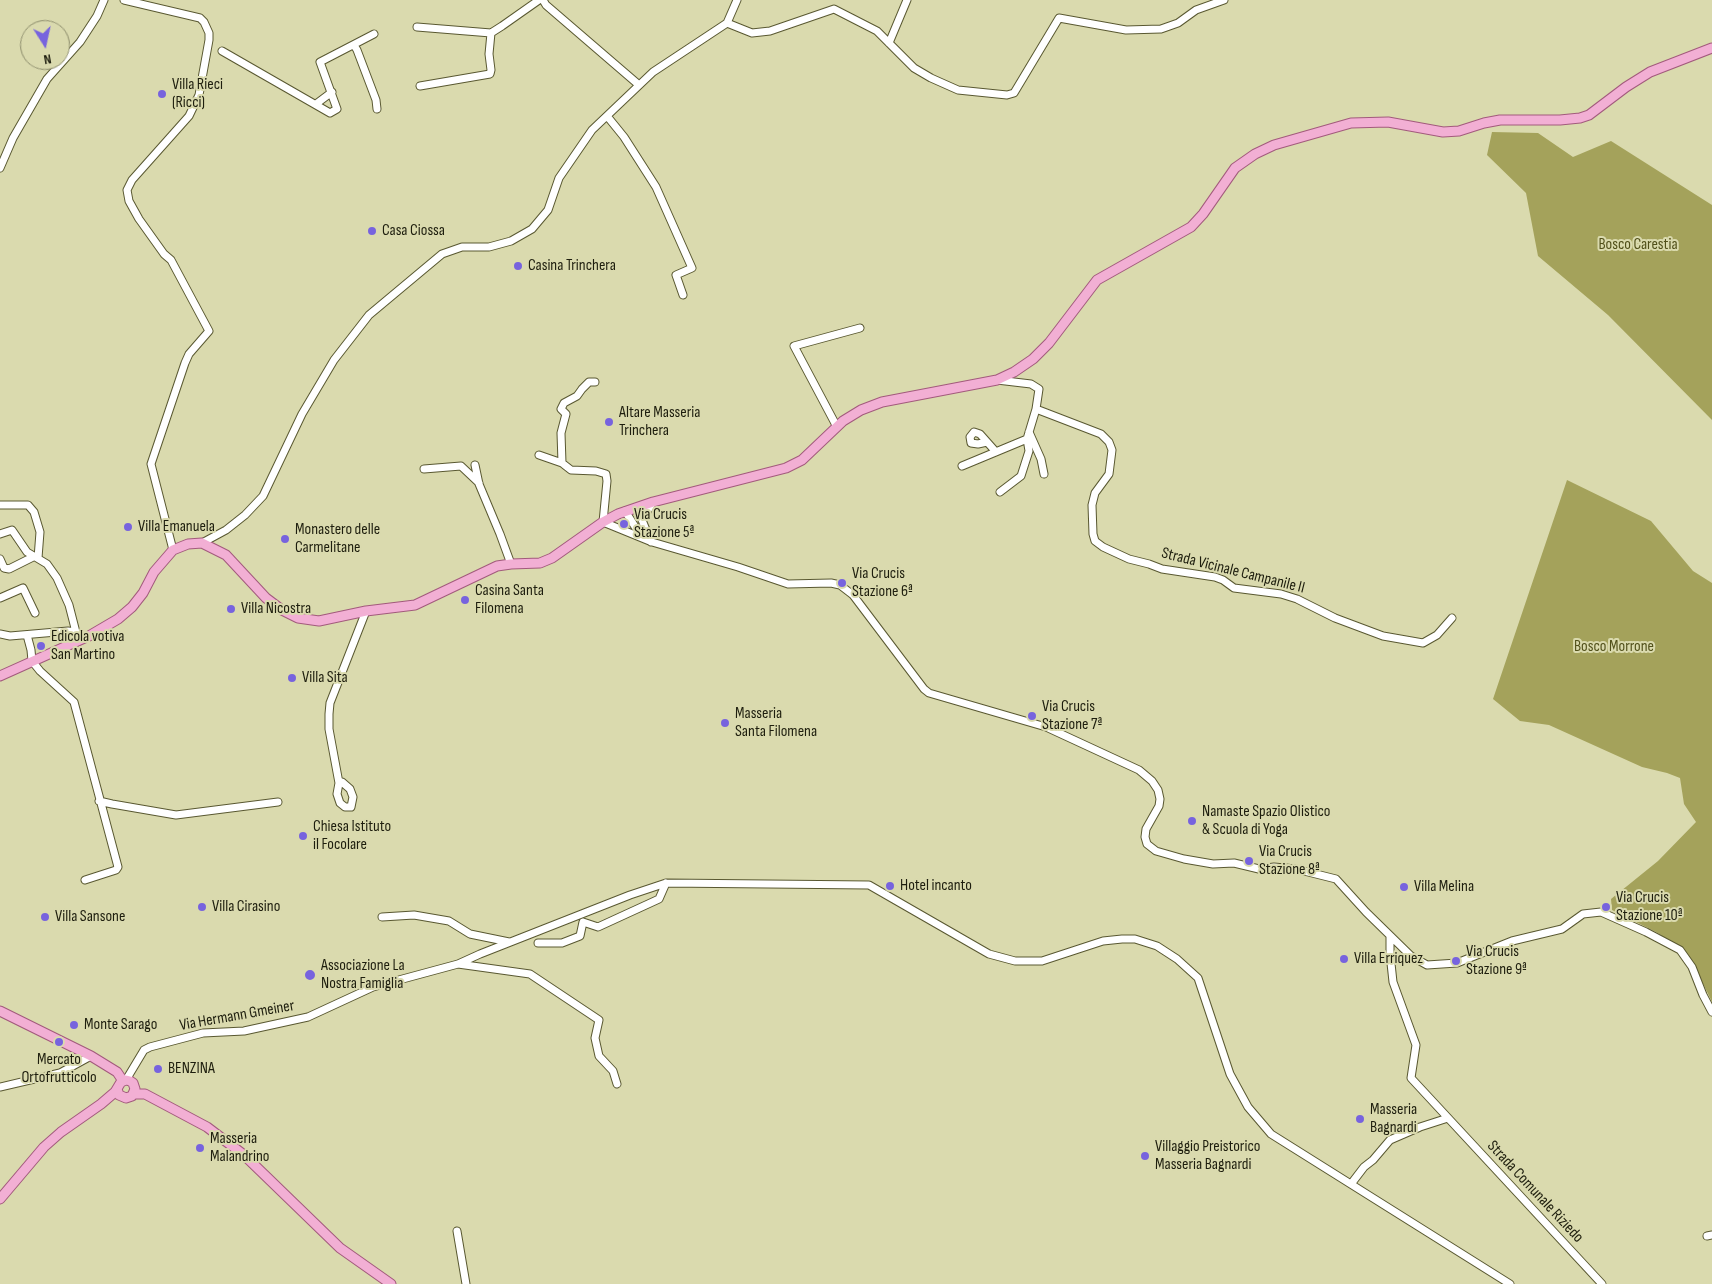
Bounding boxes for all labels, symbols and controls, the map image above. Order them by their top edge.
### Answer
north arrow [20,20,70,70]
text: N [42,50,53,68]
place label: Villa Rieci (Ricci) [172,75,223,113]
marker: Villa Rieci (Ricci) [156,88,168,100]
place label: Casa Ciossa [382,221,445,241]
marker: Casa Ciossa [366,225,378,237]
park label: Bosco Carestia [1598,235,1678,255]
place label: Casina Trinchera [528,256,616,276]
marker: Casina Trinchera [512,260,524,272]
place label: Altare Masseria Trinchera [619,403,700,441]
marker: Altare Masseria Trinchera [603,416,615,428]
place label: Via Crucis Stazione 5ª [634,505,694,543]
place label: Villa Emanuela [138,517,215,537]
marker: Via Crucis Stazione 5ª [618,518,630,530]
place label: Monastero delle Carmelitane [295,520,380,558]
marker: Villa Emanuela [122,521,134,533]
marker: Monastero delle Carmelitane [279,533,291,545]
street label: Strada Vicinale Campanile II [1159,544,1307,598]
place label: Via Crucis Stazione 6ª [852,564,913,602]
marker: Via Crucis Stazione 6ª [836,577,848,589]
place label: Casina Santa Filomena [475,581,544,619]
marker: Casina Santa Filomena [459,594,471,606]
place label: Villa Nicostra [241,599,311,619]
marker: Villa Nicostra [225,603,237,615]
place label: Edicola votiva San Martino [51,627,124,665]
park label: Bosco Morrone [1574,637,1654,657]
marker: Edicola votiva San Martino [35,640,47,652]
place label: Villa Sita [302,668,348,688]
marker: Villa Sita [286,672,298,684]
place label: Via Crucis Stazione 7ª [1042,697,1102,735]
place label: Masseria Santa Filomena [735,704,817,742]
marker: Via Crucis Stazione 7ª [1026,710,1038,722]
marker: Masseria Santa Filomena [719,717,731,729]
place label: Namaste Spazio Olistico & Scuola di Yoga [1202,802,1330,840]
marker: Namaste Spazio Olistico & Scuola di Yoga [1186,815,1198,827]
place label: Chiesa Istituto il Focolare [313,817,391,855]
marker: Chiesa Istituto il Focolare [297,830,309,842]
place label: Via Crucis Stazione 8ª [1259,842,1320,880]
marker: Via Crucis Stazione 8ª [1243,855,1255,867]
place label: Hotel incanto [900,876,972,896]
place label: Villa Melina [1414,877,1474,897]
marker: Hotel incanto [884,880,896,892]
marker: Villa Melina [1398,881,1410,893]
place label: Via Crucis Stazione 10ª [1616,888,1682,926]
place label: Villa Cirasino [212,897,280,917]
marker: Villa Cirasino [196,901,208,913]
marker: Via Crucis Stazione 10ª [1600,901,1612,913]
place label: Villa Sansone [55,907,125,927]
marker: Villa Sansone [39,911,51,923]
place label: Via Crucis Stazione 9ª [1466,942,1527,980]
place label: Villa Erriquez [1354,949,1423,969]
marker: Villa Erriquez [1338,953,1350,965]
marker: Via Crucis Stazione 9ª [1450,955,1462,967]
place label: Associazione La Nostra Famiglia [321,956,405,994]
marker: Associazione La Nostra Famiglia [303,968,317,982]
street label: Via Hermann Gmeiner [178,996,296,1036]
place label: Monte Sarago [84,1015,157,1035]
marker: Monte Sarago [68,1019,80,1031]
marker: Mercato Ortofrutticolo [53,1036,65,1048]
place label: Mercato Ortofrutticolo [21,1050,97,1088]
place label: BENZINA [168,1059,215,1079]
marker: BENZINA [152,1063,164,1075]
place label: Masseria Bagnardi [1370,1100,1417,1138]
marker: Masseria Bagnardi [1354,1113,1366,1125]
place label: Masseria Malandrino [210,1129,269,1167]
place label: Villaggio Preistorico Masseria Bagnardi [1155,1137,1260,1175]
street label: Strada Comunale Riziedo [1483,1137,1587,1247]
marker: Masseria Malandrino [194,1142,206,1154]
marker: Villaggio Preistorico Masseria Bagnardi [1139,1150,1151,1162]

